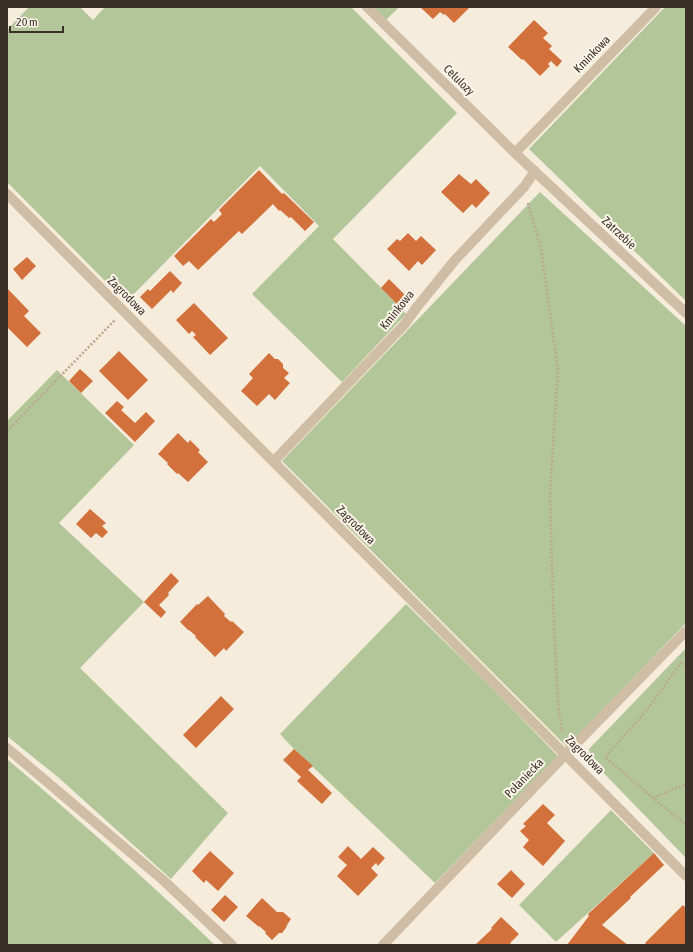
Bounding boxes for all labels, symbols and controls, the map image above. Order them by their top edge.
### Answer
scale bar [10,8,63,34]
text: 20 m [16,15,38,29]
street label: Kminkowa [571,32,613,76]
street label: Celulozy [441,62,477,98]
street label: Zatrzebie [599,214,639,252]
street label: Zagrodowa [105,274,149,318]
street label: Kminkowa [377,288,417,332]
street label: Zagrodowa [334,503,378,547]
street label: Zagrodowa [563,733,607,777]
street label: Połaniecka [502,755,546,801]

